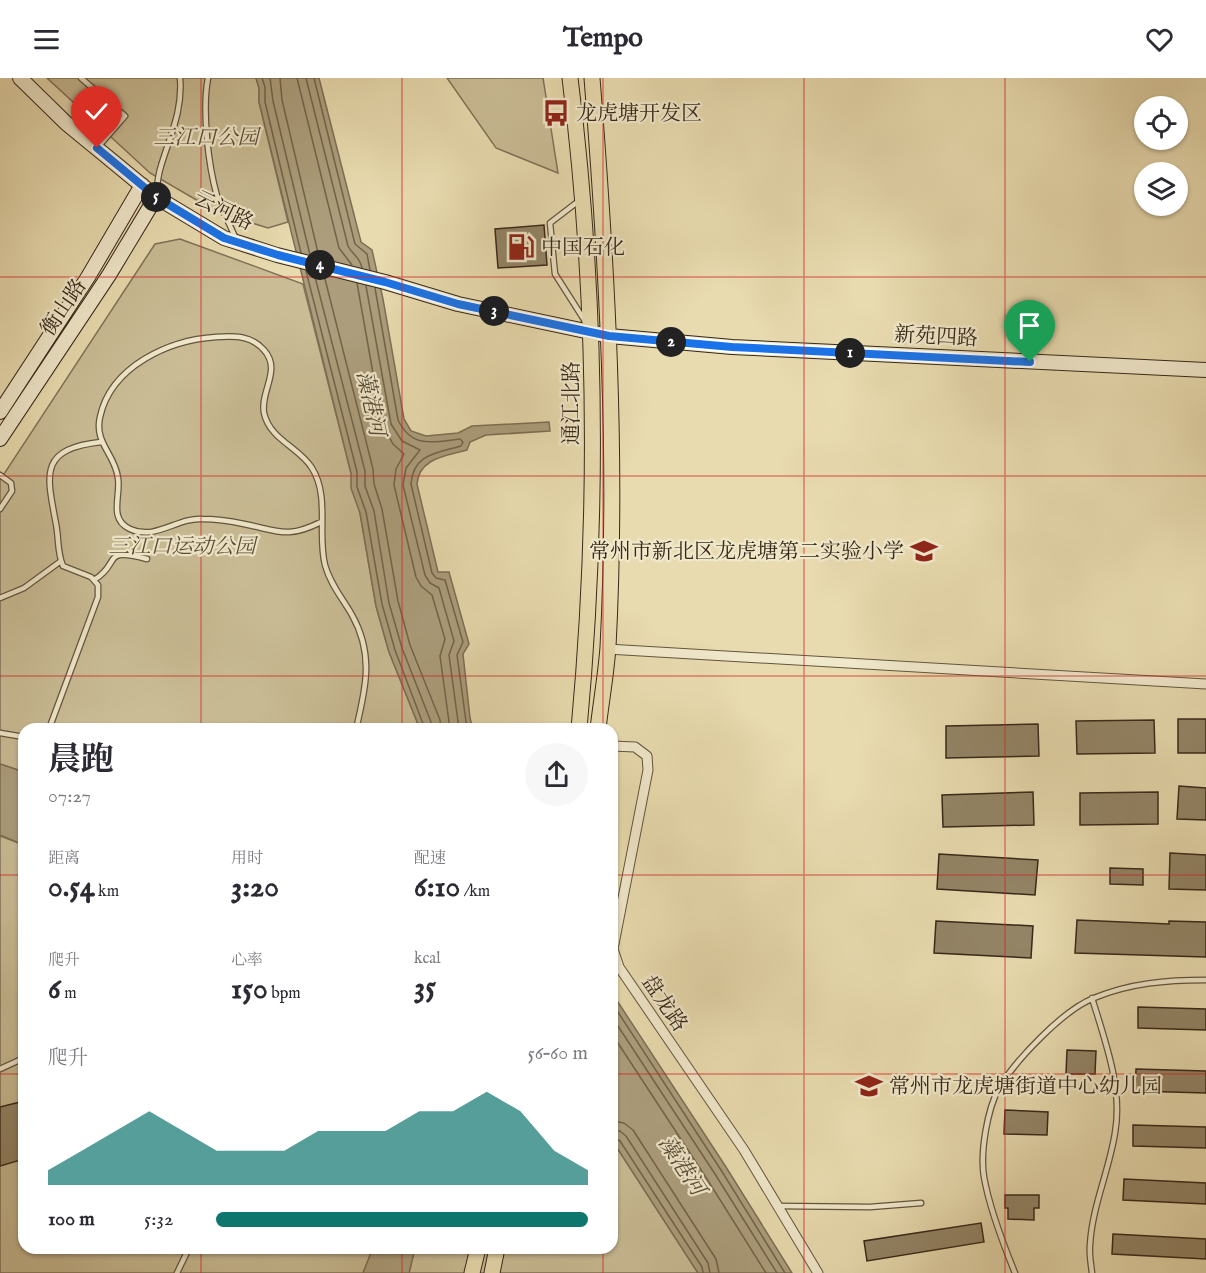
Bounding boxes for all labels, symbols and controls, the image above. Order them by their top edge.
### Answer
text: Tempo [563,22,643,56]
icon: menu [30,23,63,56]
icon: heart [1143,23,1176,56]
pin [71,86,122,148]
icon: check [80,95,113,128]
map controls [1134,96,1188,216]
button: locate [1134,96,1188,150]
bus stop icon: 龙虎塘开发区 [541,98,571,128]
place label: 龙虎塘开发区 [576,101,702,128]
park label: 三江口公园 [154,125,261,152]
button: layers [1134,162,1188,216]
pin: 5 [141,182,171,212]
street label: 云河路 [189,185,258,237]
text: 5 [153,187,159,207]
fuel station icon: 中国石化 [506,232,536,262]
place label: 中国石化 [541,235,625,262]
pin: 4 [305,250,335,280]
text: 4 [316,255,324,275]
street label: 衡山路 [35,274,93,342]
pin: 3 [479,296,509,326]
pin [1004,300,1055,362]
text: 3 [491,301,497,321]
icon: arrive [1013,309,1046,342]
street label: 新苑四路 [893,322,979,353]
pin: 2 [656,327,686,357]
text: 2 [667,332,675,352]
pin: 1 [835,338,865,368]
text: 1 [847,343,853,363]
street label: 通江北路 [559,361,586,445]
water label: 藻港河 [349,368,391,443]
park label: 三江口运动公园 [109,534,258,561]
school or university icon: 常州市新北区龙虎塘第二实验小学 [909,536,939,566]
place label: 常州市新北区龙虎塘第二实验小学 [589,539,904,566]
text: 晨跑 [48,740,114,782]
button: share [525,743,588,806]
text: 07:27 [48,784,91,809]
text: 距离 [48,849,80,869]
text: 用时 [231,849,263,869]
text: 配速 [414,849,446,869]
text: 0.54 [48,869,95,907]
text: 3:20 [231,869,279,907]
text: 6:10 [414,869,460,907]
text: km [95,882,119,902]
text: /km [460,882,490,902]
text: kcal [414,949,441,969]
text: 爬升 [48,951,80,971]
text: 心率 [231,951,263,971]
text: 35 [414,969,436,1007]
street label: 盘龙路 [635,970,693,1038]
text: 6 [48,971,61,1009]
text: 150 [231,971,268,1009]
text: m [61,984,77,1004]
text: bpm [268,984,301,1004]
text: 56–60 m [528,1041,588,1066]
text: 爬升 [48,1046,88,1071]
school or university icon: 常州市龙虎塘街道中心幼儿园 [854,1071,884,1101]
place label: 常州市龙虎塘街道中心幼儿园 [889,1074,1162,1101]
water label: 藻港河 [652,1131,713,1205]
text: 100 m [48,1207,95,1232]
text: 5:32 [144,1207,173,1232]

